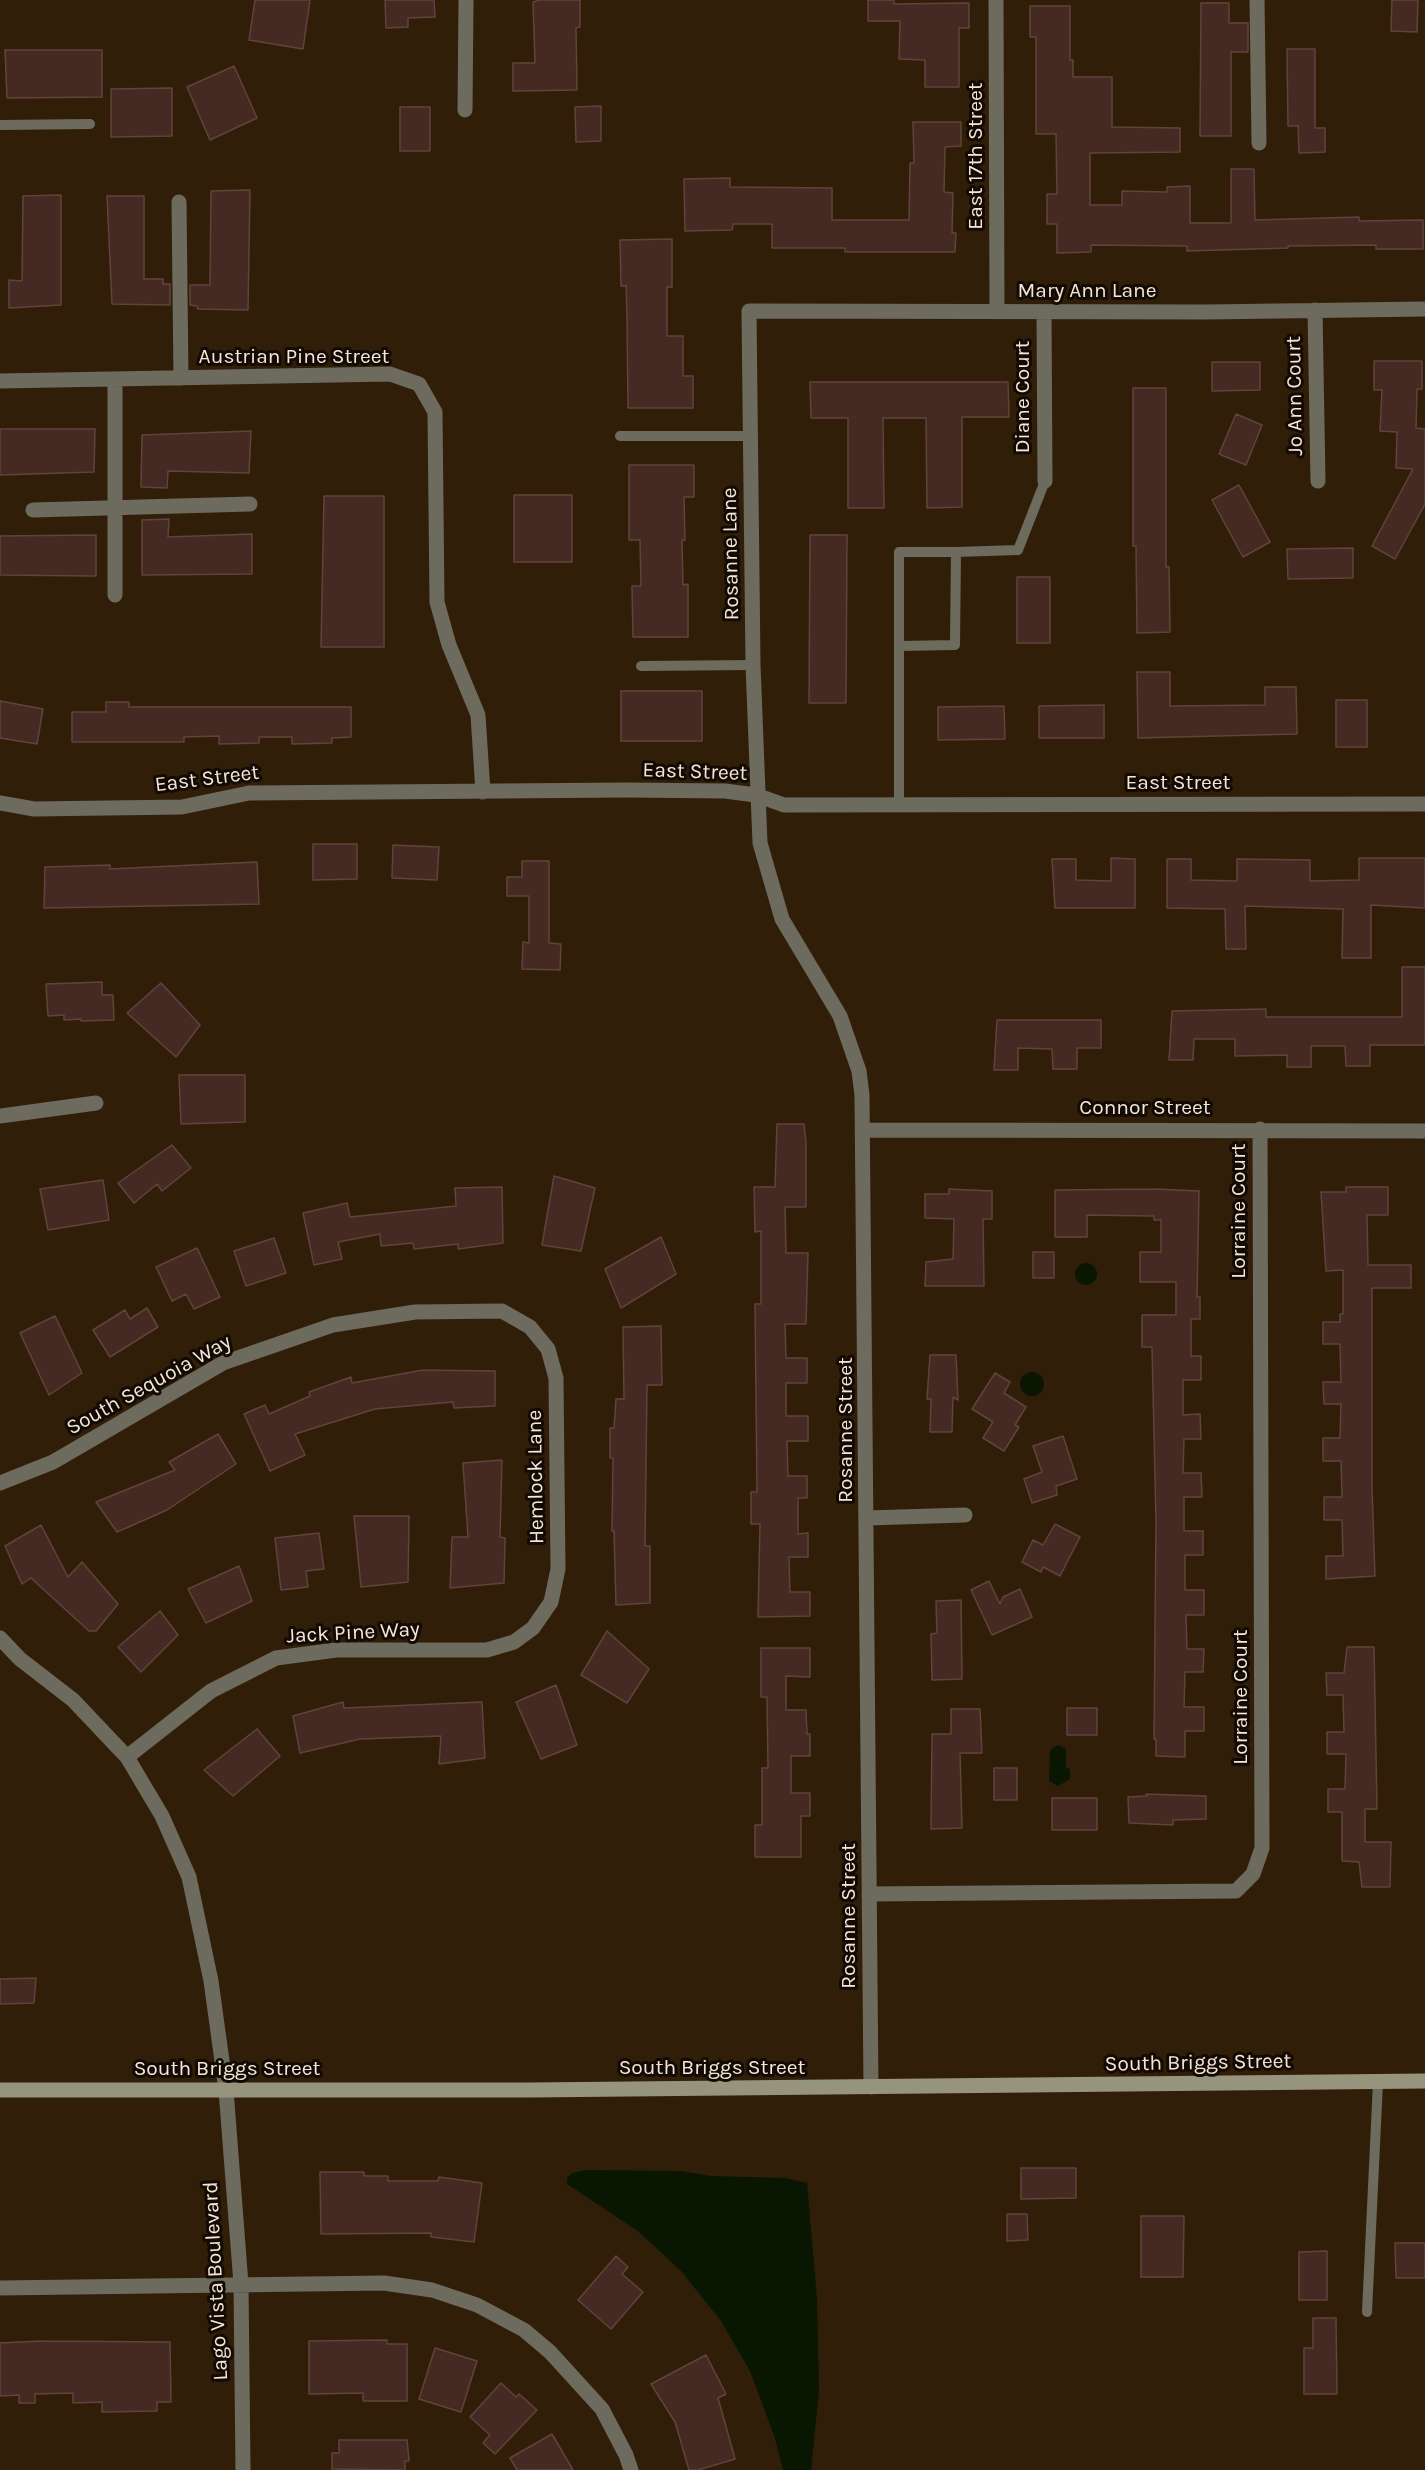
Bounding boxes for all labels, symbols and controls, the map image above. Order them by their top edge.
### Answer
street label: East 17th Street [963,82,989,230]
street label: Mary Ann Lane [1018,278,1156,304]
street label: Jo Ann Court [1281,336,1309,456]
street label: Diane Court [1010,341,1036,453]
street label: Austrian Pine Street [199,344,389,370]
street label: Rosanne Lane [717,487,745,621]
street label: East Street [642,758,748,786]
street label: East Street [153,760,261,798]
street label: East Street [1126,770,1230,796]
street label: Connor Street [1079,1095,1211,1121]
street label: Lorraine Court [1226,1143,1252,1279]
street label: South Sequoia Way [62,1329,236,1441]
street label: Rosanne Street [833,1357,859,1503]
street label: Hemlock Lane [522,1410,550,1544]
street label: Jack Pine Way [286,1617,420,1649]
street label: Lorraine Court [1228,1629,1254,1765]
street label: Rosanne Street [836,1843,862,1989]
street label: South Briggs Street [1104,2049,1292,2077]
street label: South Briggs Street [619,2055,805,2081]
street label: South Briggs Street [134,2056,320,2082]
street label: Lago Vista Boulevard [198,2181,234,2381]

